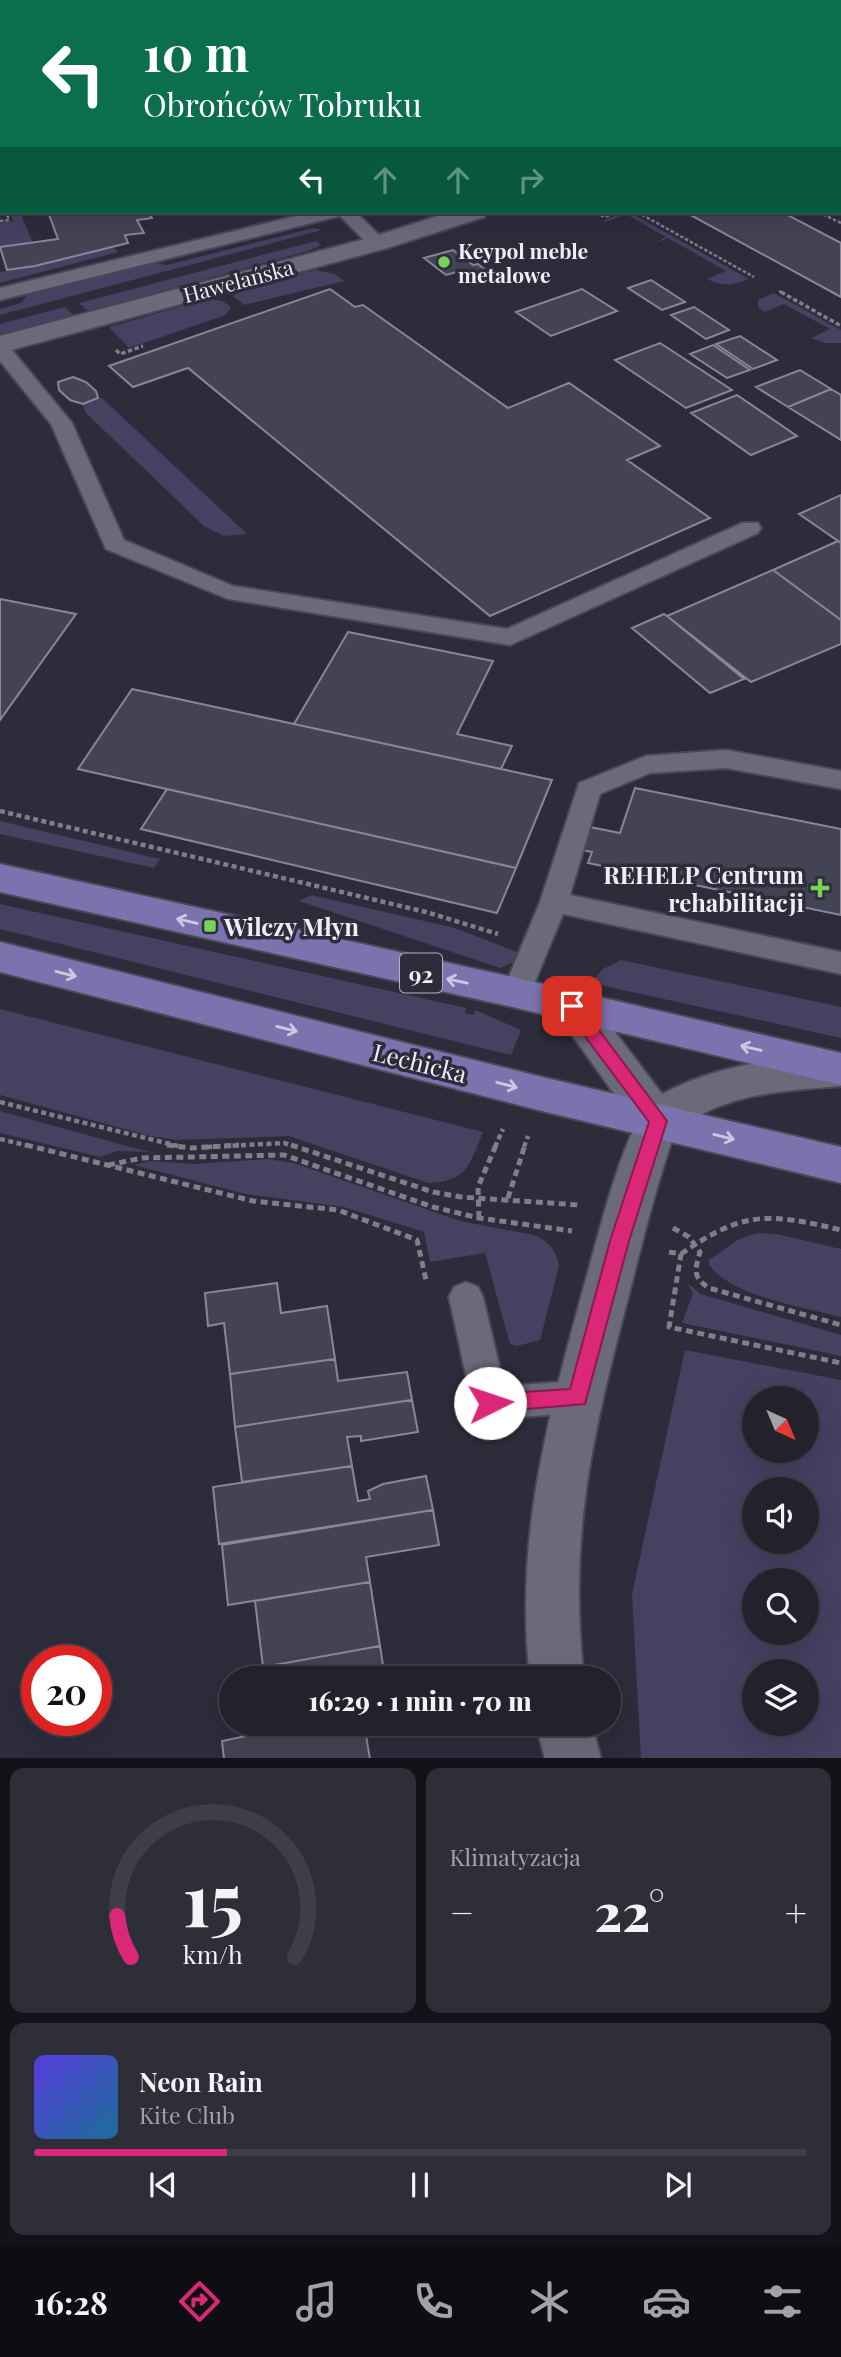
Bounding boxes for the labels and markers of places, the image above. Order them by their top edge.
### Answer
place label: Keypol meble metalowe [458,236,588,288]
marker: Keypol meble metalowe [436,254,452,270]
place label: REHELP Centrum rehabilitacji [603,858,804,918]
marker: REHELP Centrum rehabilitacji [810,878,830,898]
place label: Wilczy Młyn [223,910,359,942]
marker: Wilczy Młyn [202,918,218,934]
pin [542,976,602,1036]

